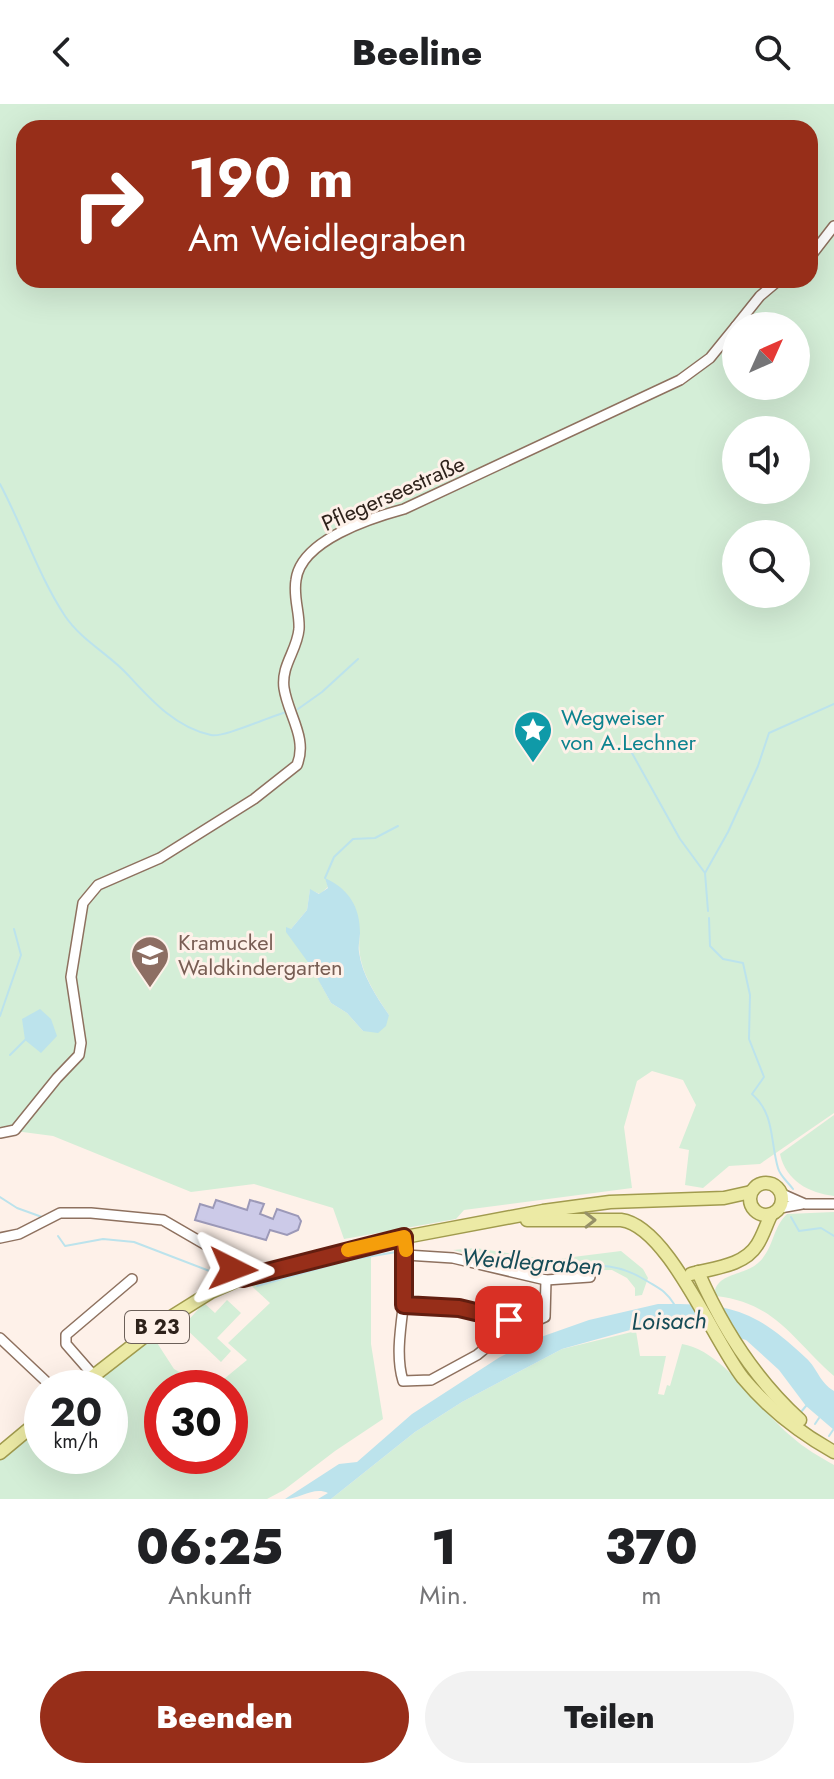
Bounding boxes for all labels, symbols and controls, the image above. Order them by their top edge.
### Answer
text: Beeline [352,26,482,78]
icon: back [40,30,84,74]
icon: search [750,30,794,74]
text: 190 m [188,137,354,218]
icon: right [56,152,160,256]
text: Am Weidlegraben [188,212,467,264]
north arrow [722,312,810,400]
map controls [722,312,810,608]
button: sound [722,416,810,504]
street label: Pflegerseestraße [316,447,470,539]
button: search [722,520,810,608]
place label: Wegweiser von A.Lechner [561,701,696,758]
place icon: Wegweiser von A.Lechner [512,709,554,764]
place label: Kramuckel Waldkindergarten [178,926,343,983]
school or university icon: Kramuckel Waldkindergarten [129,934,171,989]
one-way arrow [584,1211,597,1229]
position arrow [191,1227,275,1311]
water label: Weidlegraben [460,1239,604,1284]
pin [475,1286,543,1354]
icon: arrive [487,1298,531,1342]
water label: Loisach [631,1302,707,1339]
road number: B 23 [125,1311,189,1343]
speed limit sign: 30 [144,1370,248,1474]
text: 20 [50,1383,102,1441]
text: km/h [53,1427,99,1456]
text: 06:25 [136,1513,283,1582]
text: 1 [431,1513,457,1582]
text: 370 [605,1513,698,1582]
text: Ankunft [168,1576,251,1614]
text: Min. [419,1576,469,1614]
text: m [641,1576,661,1614]
button: Beenden [40,1671,409,1763]
button: Teilen [425,1671,794,1763]

